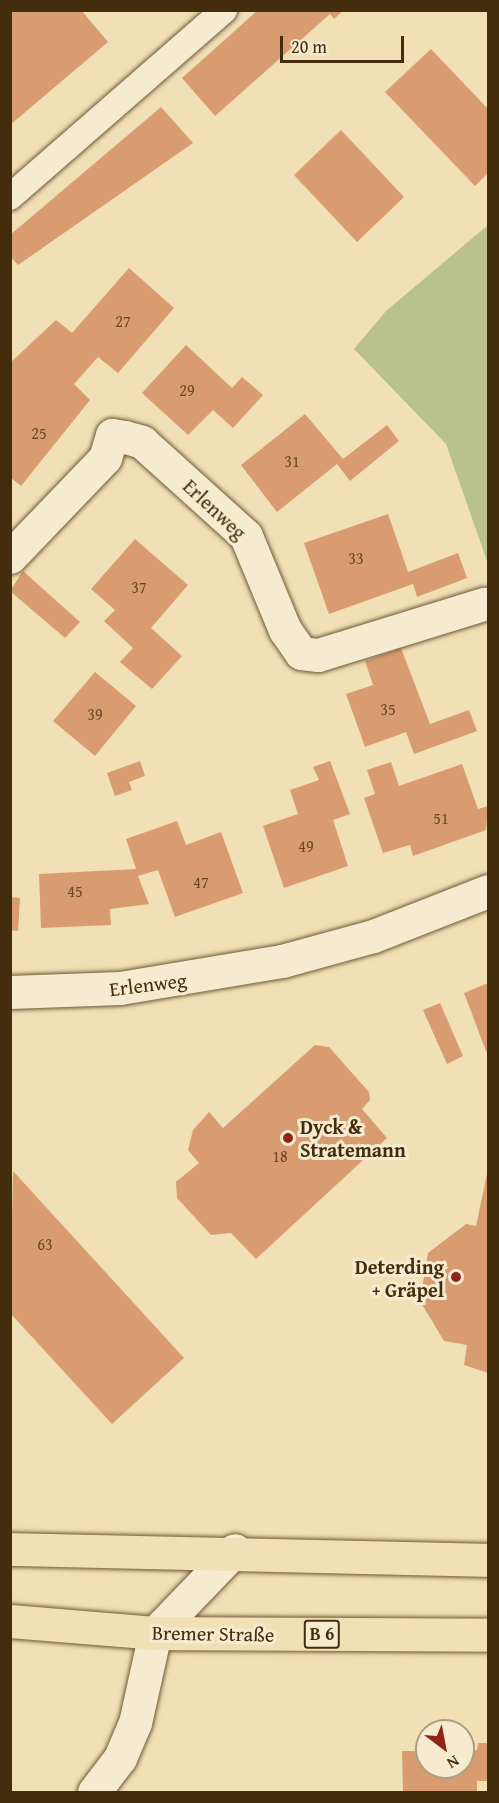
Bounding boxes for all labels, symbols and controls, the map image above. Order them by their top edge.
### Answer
scale bar [283,24,408,62]
text: 20 m [291,33,327,60]
house number: 27 [115,311,131,331]
house number: 29 [179,380,195,400]
house number: 25 [31,423,47,443]
house number: 31 [284,451,300,471]
street label: Erlenweg [178,474,252,544]
house number: 33 [348,548,364,568]
house number: 37 [131,577,147,597]
house number: 35 [380,699,396,719]
house number: 39 [87,704,103,724]
house number: 51 [433,808,449,828]
house number: 49 [298,836,314,856]
house number: 47 [193,872,209,892]
house number: 45 [67,881,83,901]
street label: Erlenweg [108,967,188,1001]
place label: Dyck & Stratemann [300,1114,406,1161]
marker: Dyck & Stratemann [281,1131,295,1145]
house number: 18 [272,1146,288,1166]
house number: 63 [37,1234,53,1254]
place label: Deterding + Gräpel [355,1254,444,1301]
marker: Deterding + Gräpel [449,1270,463,1284]
road number: B 6 [302,1619,342,1649]
street label: Bremer Straße [152,1620,274,1646]
north arrow [415,1719,475,1779]
text: N [443,1750,464,1776]

